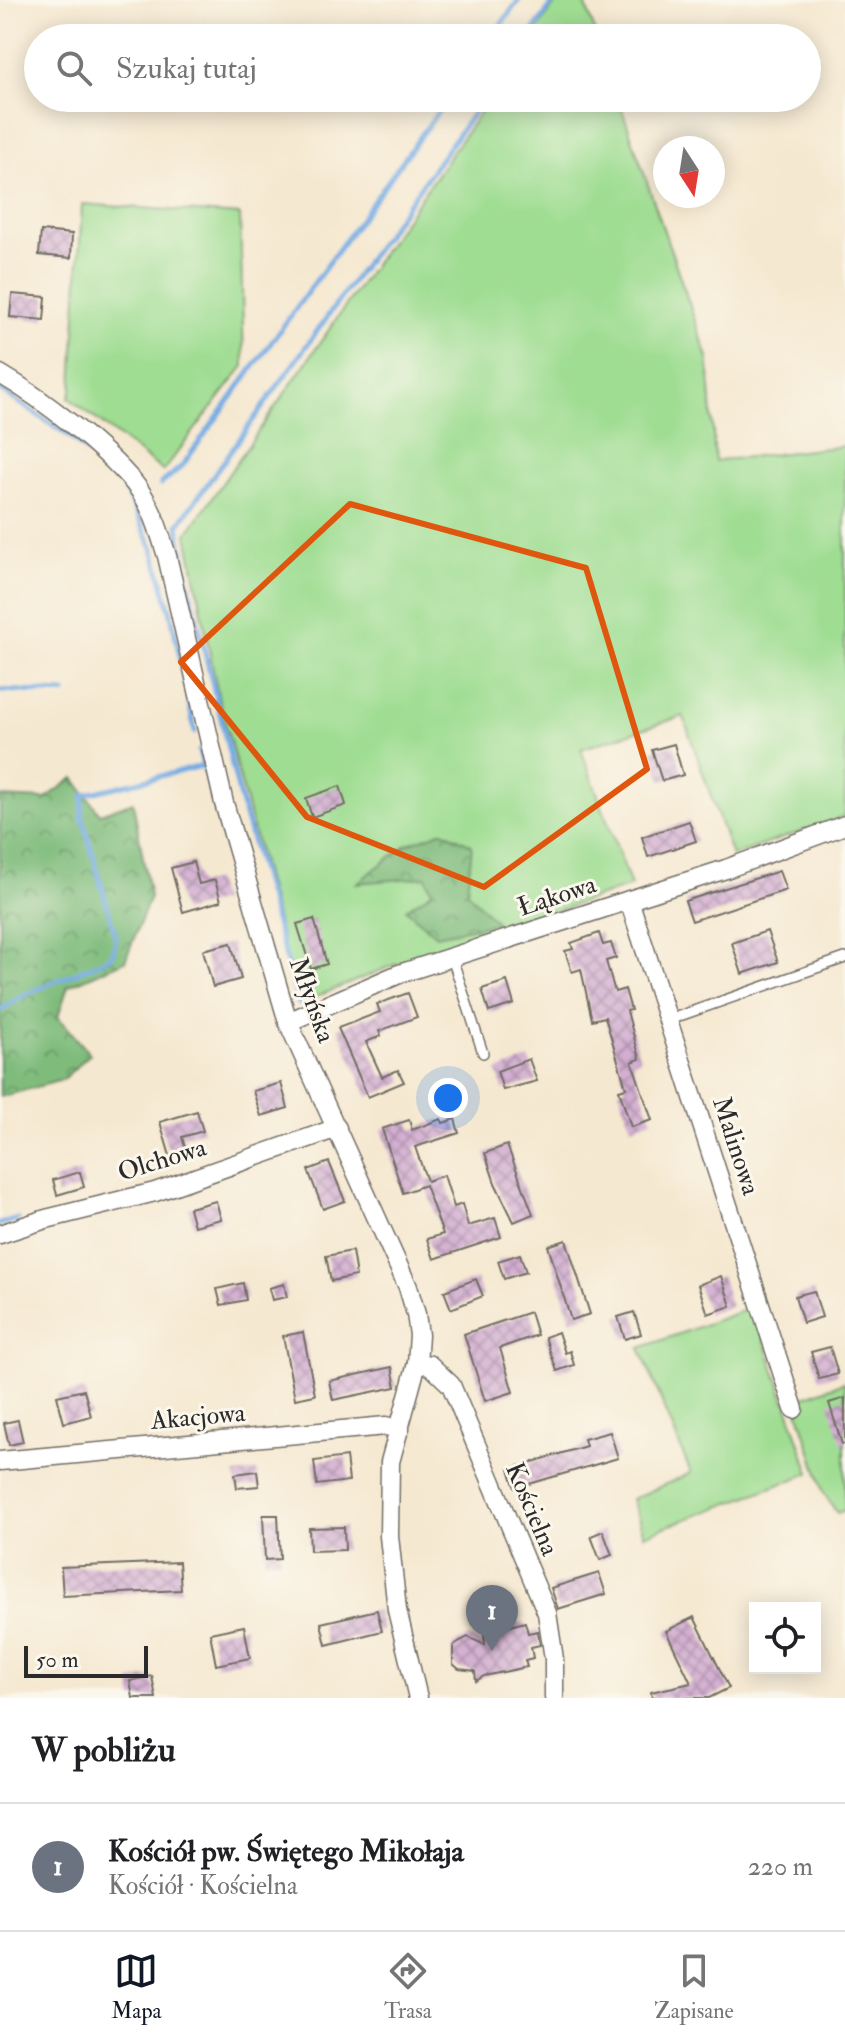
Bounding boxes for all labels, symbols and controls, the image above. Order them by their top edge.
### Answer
search box [24,24,821,112]
icon: search [52,46,96,90]
text: Szukaj tutaj [116,50,257,87]
north arrow [653,136,725,208]
street label: Łąkowa [514,868,601,924]
street label: Młyńska [282,953,342,1047]
your location [428,1078,468,1118]
street label: Malinowa [705,1093,767,1200]
street label: Olchowa [114,1131,210,1189]
street label: Akacjowa [148,1397,247,1437]
street label: Kościelna [498,1458,566,1561]
pin: 1 [466,1585,518,1651]
map controls [749,1602,821,1674]
button: locate [749,1602,821,1674]
scale bar [24,1642,148,1678]
text: 50 m [36,1646,78,1674]
text: W pobliżu [32,1729,176,1772]
text: Kościół pw. Świętego Mikołaja [108,1833,464,1870]
text: 1 [53,1851,63,1883]
text: 220 m [748,1851,813,1883]
text: Kościół · Kościelna [108,1870,298,1902]
tab: Mapa [111,1949,162,2025]
tab: Trasa [384,1949,432,2025]
tab: Zapisane [654,1949,734,2025]

